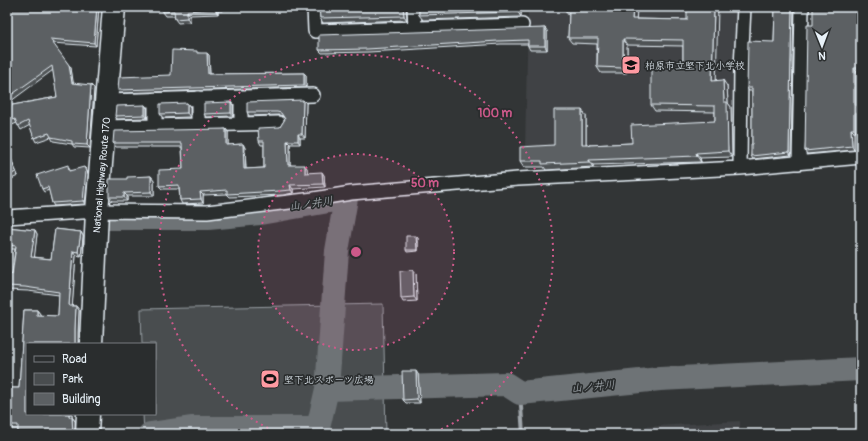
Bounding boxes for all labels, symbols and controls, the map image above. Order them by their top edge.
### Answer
north arrow [802,26,842,66]
text: N [818,49,826,62]
school or university icon: 柏原市立堅下北小学校 [620,54,642,76]
place label: 柏原市立堅下北小学校 [645,60,745,72]
text: 100 m [478,106,513,121]
street label: National Highway Route 170 [91,117,113,233]
text: 50 m [411,176,439,191]
water label: 山ノ井川 [288,194,334,213]
centre of rings [349,245,363,259]
legend [26,343,156,415]
text: Road [62,352,87,367]
sports icon: 堅下北スポーツ広場 [259,368,281,390]
text: Park [62,372,83,387]
place label: 堅下北スポーツ広場 [284,374,374,386]
water label: 山ノ井川 [571,378,616,395]
text: Building [62,392,101,407]

